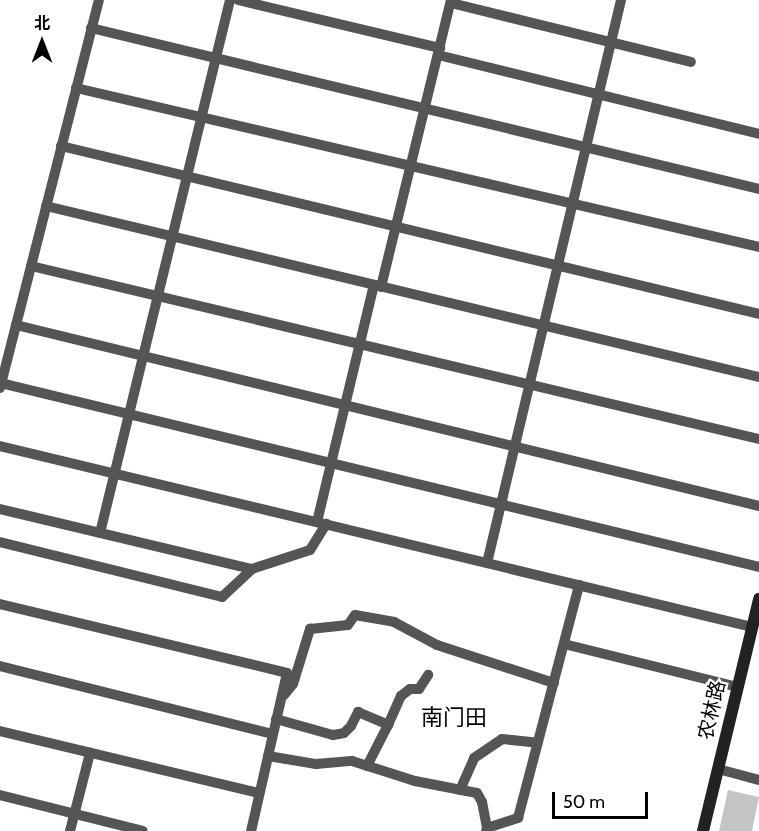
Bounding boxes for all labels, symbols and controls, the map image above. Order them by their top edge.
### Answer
north arrow [12,12,72,72]
text: 北 [34,14,50,33]
street label: 农林路 [694,678,730,742]
district label: 南门田 [421,705,487,731]
scale bar [555,780,651,818]
text: 50 m [563,791,605,813]

